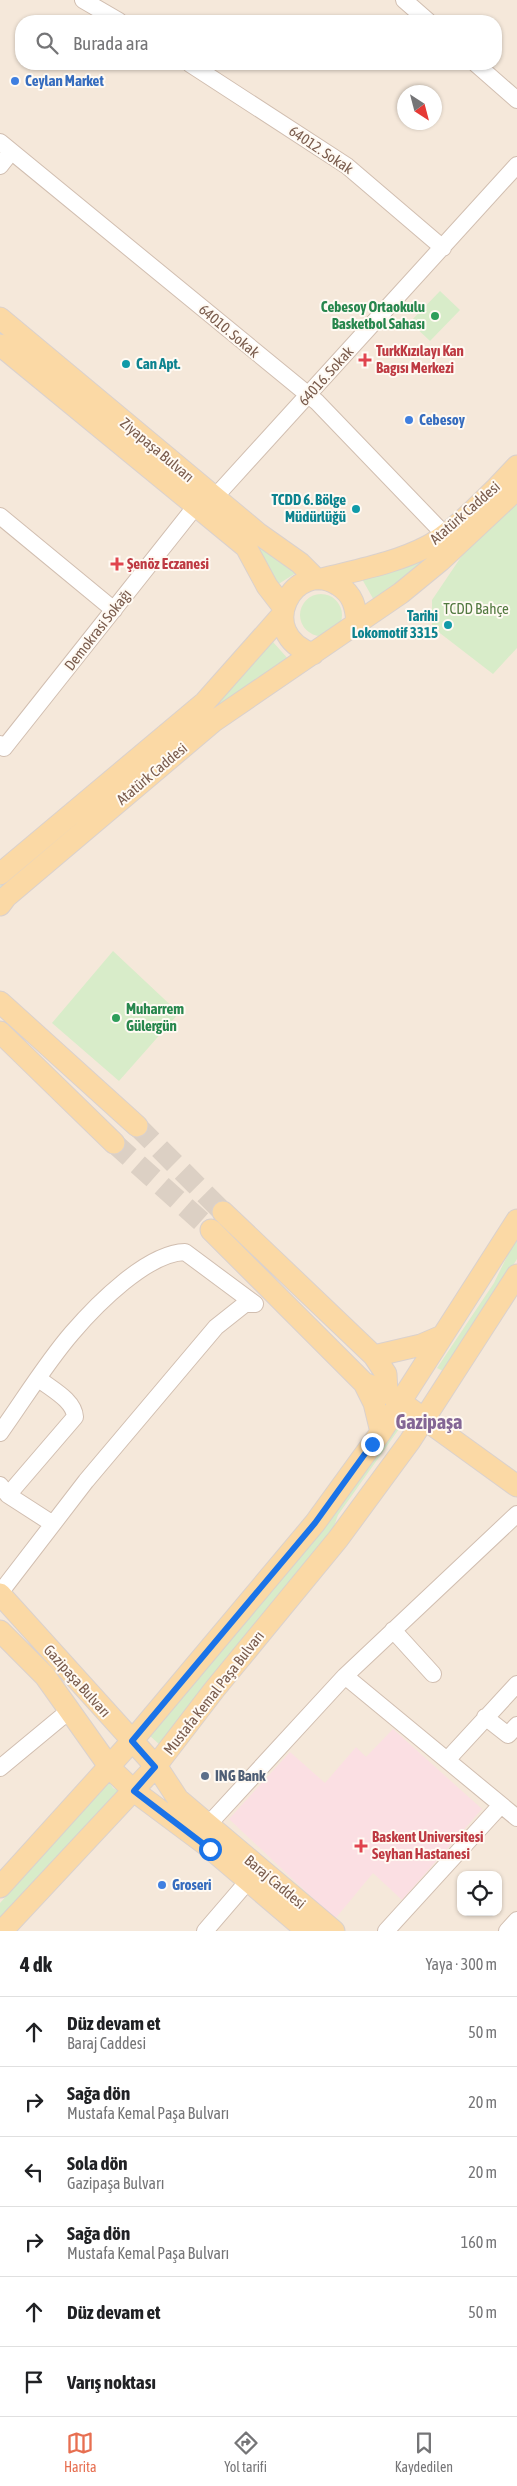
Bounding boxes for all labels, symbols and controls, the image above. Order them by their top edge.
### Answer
search box [15,15,502,70]
icon: search [33,29,61,57]
text: Burada ara [73,32,149,54]
place label: Ceylan Market [25,72,104,89]
marker: Ceylan Market [9,75,21,87]
north arrow [397,85,442,130]
street label: 64012. Sokak [286,122,357,177]
place label: Cebesoy Ortaokulu Basketbol Sahası [321,298,425,332]
street label: 64010. Sokak [196,300,263,361]
marker: Cebesoy Ortaokulu Basketbol Sahası [429,310,441,322]
street label: 64016. Sokak [295,342,357,409]
place label: TurkKızılayı Kan Bagısı Merkezi [376,342,464,376]
marker: TurkKızılayı Kan Bagısı Merkezi [358,353,372,367]
place label: Can Apt. [136,355,181,372]
marker: Can Apt. [120,358,132,370]
place label: Cebesoy [419,411,466,428]
street label: Ziyapaşa Bulvarı [117,414,198,485]
marker: Cebesoy [403,414,415,426]
street label: Atatürk Caddesi [426,478,503,548]
place label: TCDD 6. Bölge Müdürlüğü [271,491,346,525]
marker: TCDD 6. Bölge Müdürlüğü [350,503,362,515]
place label: Şenöz Eczanesi [127,555,209,572]
marker: Şenöz Eczanesi [111,558,123,570]
street label: Demokrasi Sokağı [61,586,135,674]
park label: TCDD Bahçe [443,600,509,617]
place label: Tarihi Lokomotif 3315 [352,607,438,641]
marker: Tarihi Lokomotif 3315 [442,619,454,631]
street label: Atatürk Caddesi [113,739,190,808]
place label: Muharrem Gülergün [126,1000,184,1034]
marker: Muharrem Gülergün [110,1012,122,1024]
district label: Gazipaşa [396,1410,462,1433]
route end [361,1433,384,1456]
street label: Mustafa Kemal Paşa Bulvarı [160,1628,267,1758]
street label: Gazipaşa Bulvarı [41,1641,114,1720]
place label: ING Bank [215,1767,266,1784]
marker: ING Bank [199,1770,211,1782]
place label: Baskent Universitesi Seyhan Hastanesi [372,1828,483,1862]
route start [199,1838,222,1861]
marker: Baskent Universitesi Seyhan Hastanesi [354,1839,368,1853]
street label: Baraj Caddesi [241,1851,309,1912]
map controls [457,1871,502,1916]
button: locate [457,1871,502,1916]
place label: Groseri [172,1876,211,1893]
marker: Groseri [156,1879,168,1891]
text: 4 dk [20,1952,52,1976]
text: Yaya · 300 m [425,1955,497,1973]
text: Düz devam et [67,2012,161,2034]
icon: ahead [20,2018,48,2046]
text: 50 m [468,2023,497,2041]
text: Baraj Caddesi [67,2034,146,2052]
text: Sağa dön [67,2082,130,2104]
icon: right [20,2088,48,2116]
text: 20 m [468,2093,497,2111]
text: Mustafa Kemal Paşa Bulvarı [67,2104,229,2122]
text: Sola dön [67,2152,128,2174]
icon: left [20,2158,48,2186]
text: 20 m [468,2163,497,2181]
text: Gazipaşa Bulvarı [67,2174,164,2192]
text: Sağa dön [67,2222,130,2244]
icon: right [20,2228,48,2256]
text: 160 m [461,2233,497,2251]
text: Mustafa Kemal Paşa Bulvarı [67,2244,229,2262]
icon: ahead [20,2298,48,2326]
text: Düz devam et [67,2301,161,2323]
text: 50 m [468,2303,497,2321]
icon: arrive [20,2368,48,2396]
text: Varış noktası [67,2371,156,2393]
tab: Harita [64,2429,96,2475]
tab: Yol tarifi [224,2429,267,2475]
tab: Kaydedilen [395,2429,453,2475]

